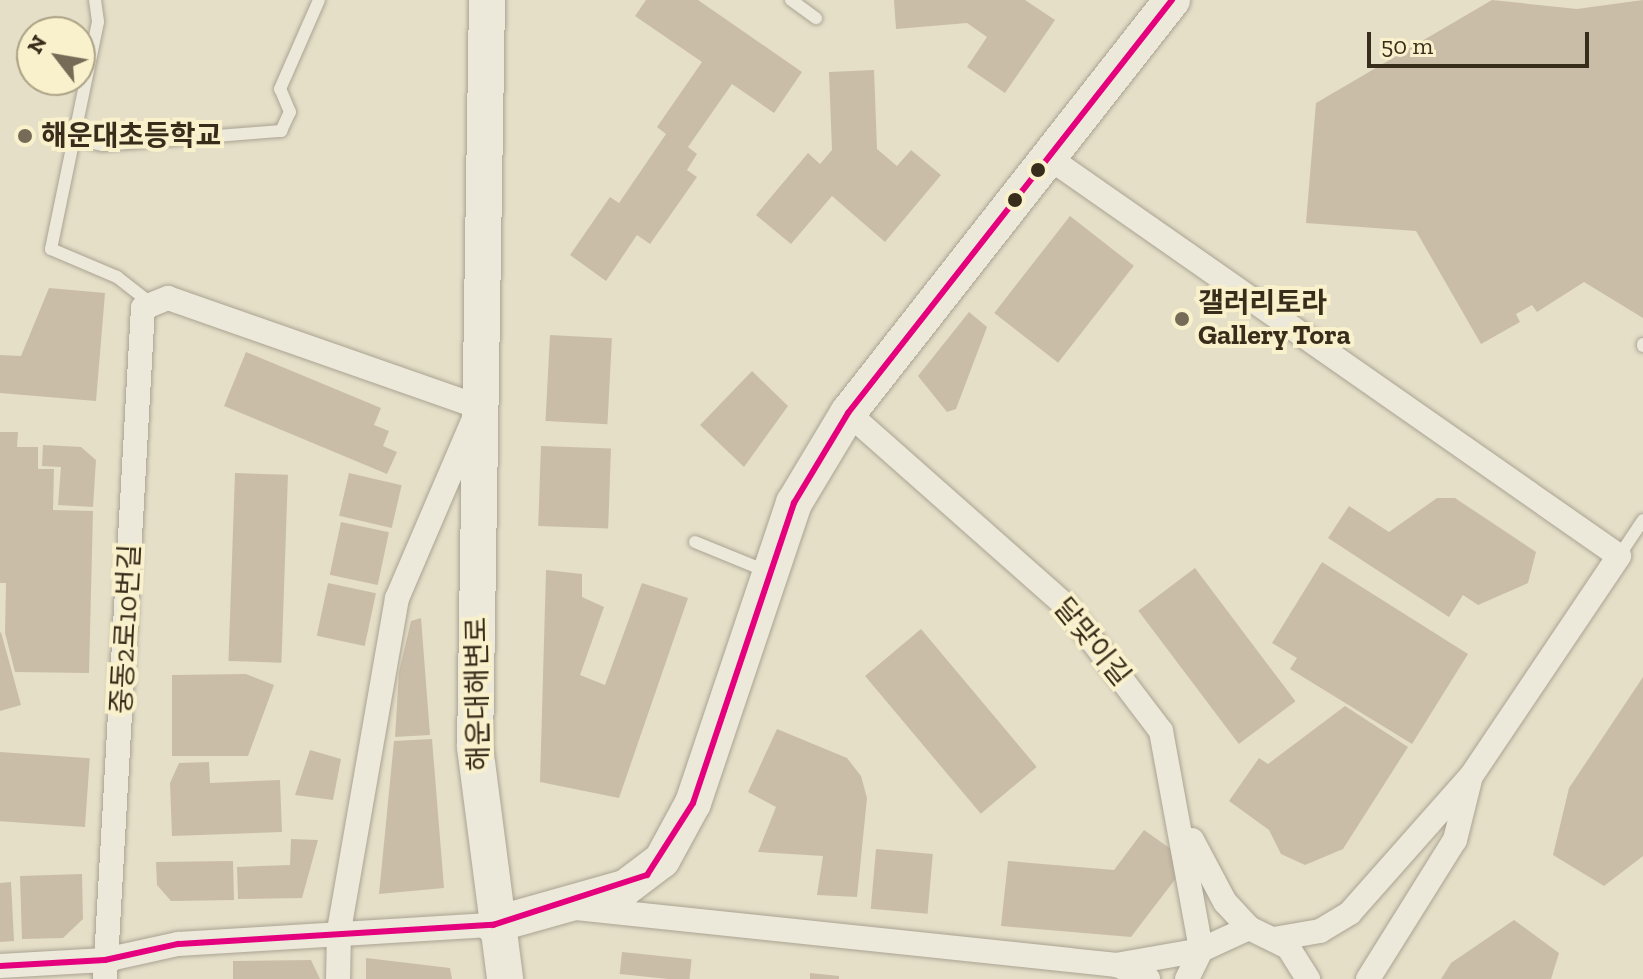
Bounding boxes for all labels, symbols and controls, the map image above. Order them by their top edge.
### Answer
north arrow [16,16,96,96]
scale bar [1371,16,1593,66]
text: N [21,30,53,59]
text: 50 m [1381,31,1433,60]
place label: 해운대초등학교 [41,119,221,153]
marker: 해운대초등학교 [16,127,34,145]
unlabelled marker [1030,162,1046,178]
unlabelled marker [1007,192,1023,208]
place label: 갤러리토라 Gallery Tora [1198,286,1351,352]
marker: 갤러리토라 Gallery Tora [1173,310,1191,328]
street label: 중동2로10번길 [105,543,147,715]
street label: 달맞이길 [1047,591,1137,693]
street label: 해운대해변로 [460,616,496,772]

